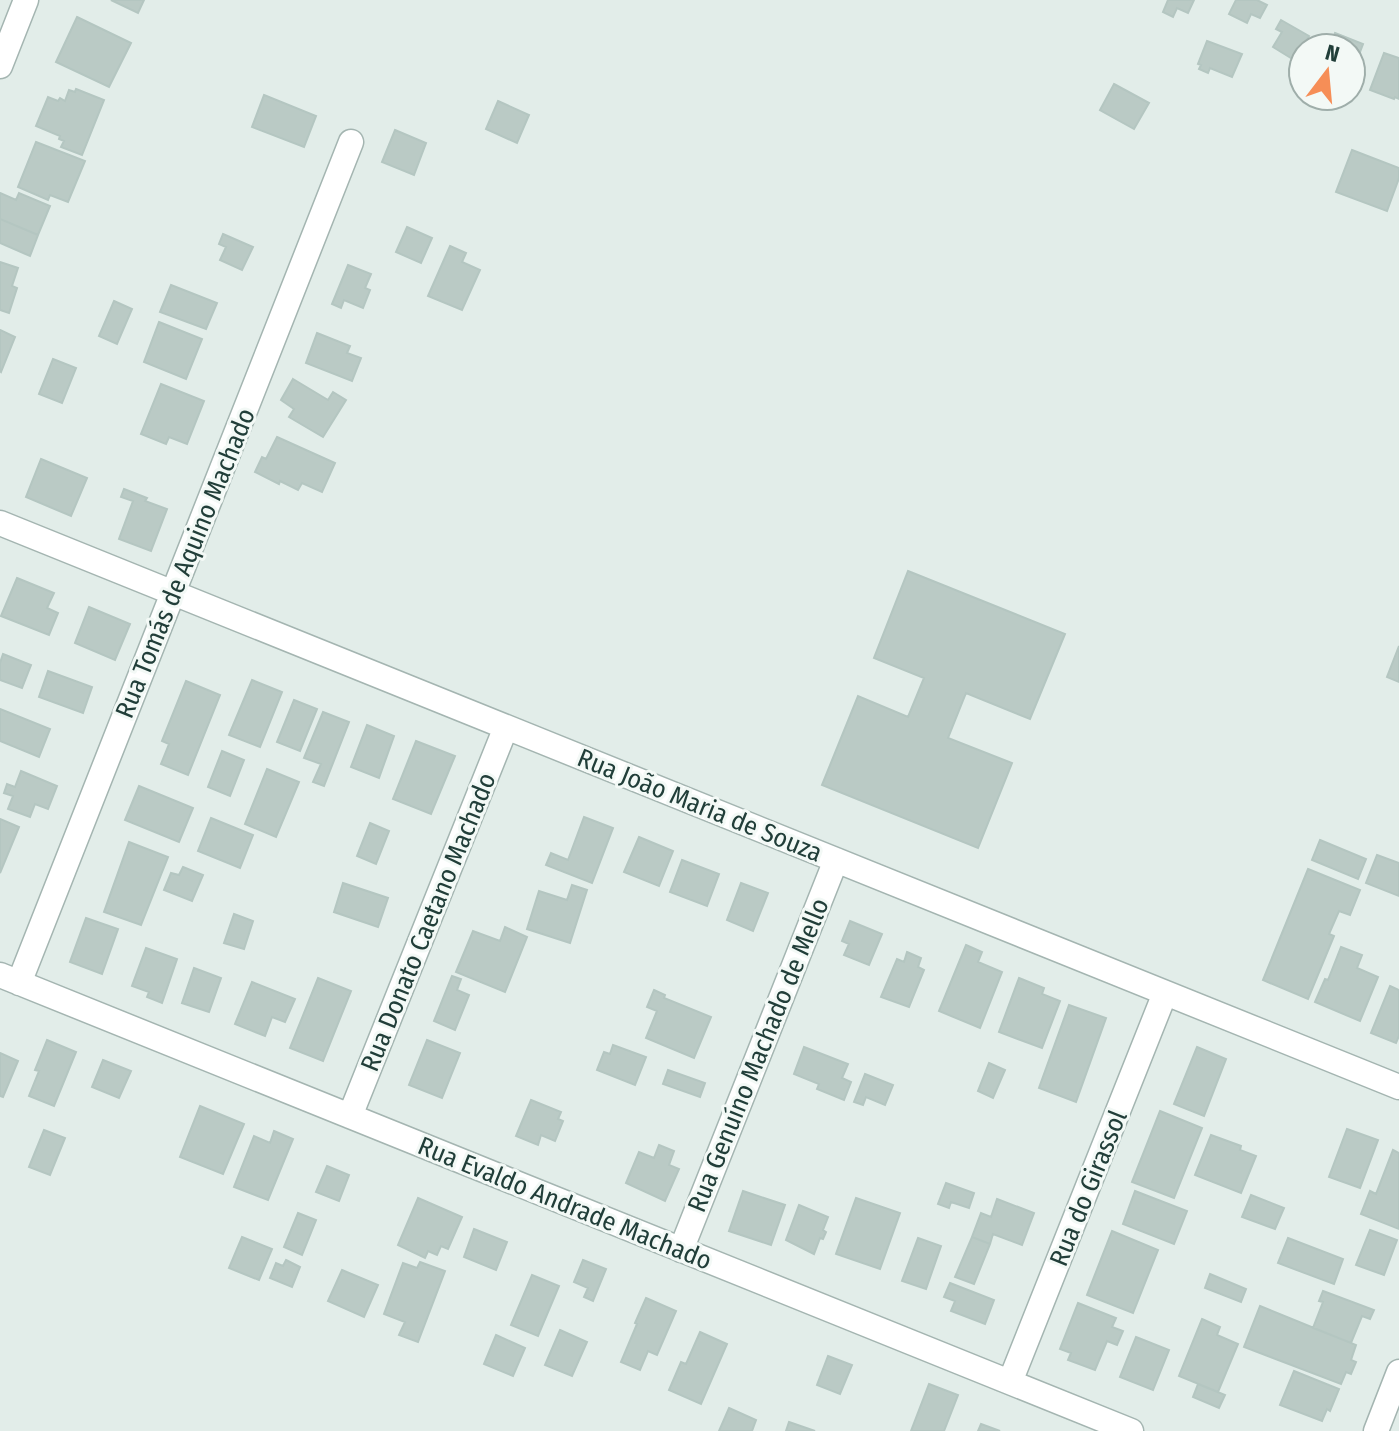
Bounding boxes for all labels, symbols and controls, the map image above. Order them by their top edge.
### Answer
north arrow [1287,32,1367,112]
text: N [1322,38,1342,68]
street label: Rua Tomás de Aquino Machado [109,404,262,723]
street label: Rua João Maria de Souza [573,742,827,869]
street label: Rua Donato Caetano Machado [354,768,503,1076]
street label: Rua Genuíno Machado de Mello [681,894,836,1217]
street label: Rua do Girassol [1043,1106,1134,1271]
street label: Rua Evaldo Andrade Machado [413,1130,716,1277]

